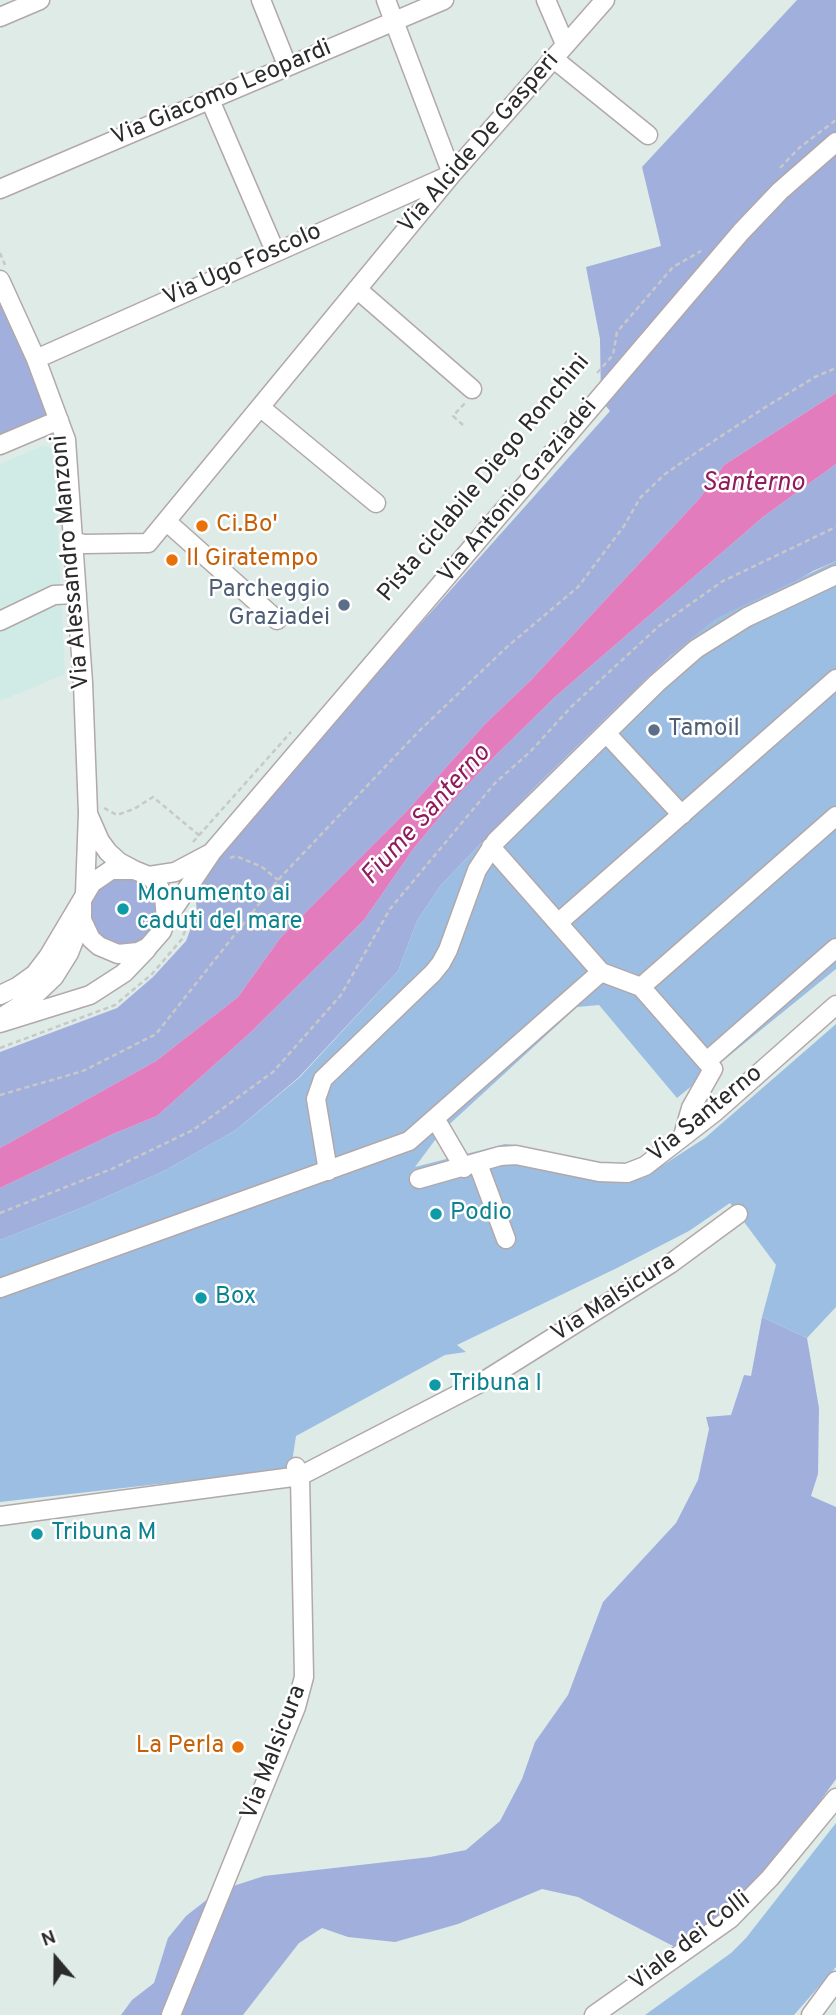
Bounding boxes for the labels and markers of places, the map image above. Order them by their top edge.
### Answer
place label: Ci.Bo' [216,512,278,540]
marker: Ci.Bo' [194,518,210,534]
place label: Il Giratempo [186,546,318,574]
marker: Il Giratempo [164,552,180,568]
place label: Parcheggio Graziadei [208,577,330,633]
marker: Parcheggio Graziadei [336,597,352,613]
place label: Tamoil [668,716,740,744]
marker: Tamoil [646,722,662,738]
place label: Monumento ai caduti del mare [137,881,302,937]
marker: Monumento ai caduti del mare [115,901,131,917]
place label: Podio [450,1200,512,1228]
marker: Podio [428,1206,444,1222]
place label: Box [215,1284,256,1312]
marker: Box [193,1290,209,1306]
place label: Tribuna I [449,1371,542,1399]
marker: Tribuna I [427,1377,443,1393]
place label: Tribuna M [51,1520,157,1548]
marker: Tribuna M [29,1526,45,1542]
place label: La Perla [136,1733,224,1761]
marker: La Perla [230,1739,246,1755]

